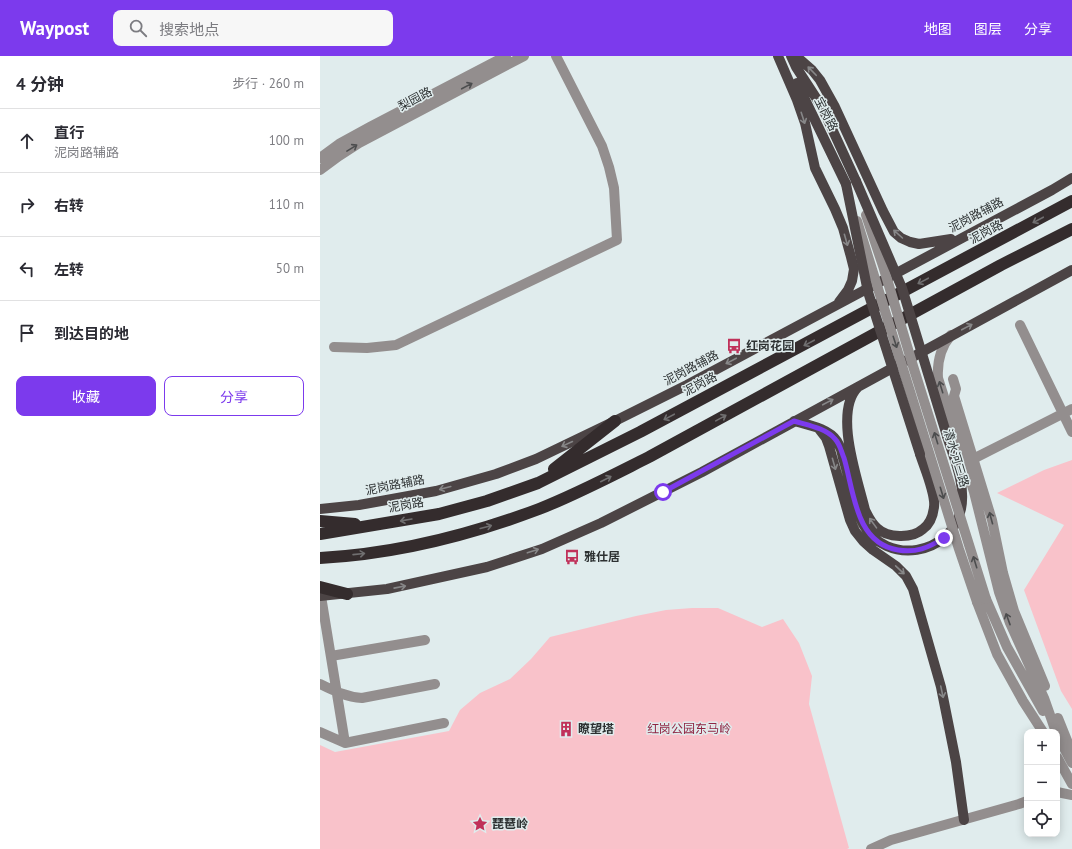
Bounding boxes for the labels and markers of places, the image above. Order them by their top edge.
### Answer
bus stop icon: 红岗花园 [725,337,743,355]
place label: 红岗花园 [746,338,794,353]
bus stop icon: 雅仕居 [563,548,581,566]
place label: 雅仕居 [584,549,620,564]
building icon: 瞭望塔 [557,720,575,738]
place label: 瞭望塔 [578,721,614,736]
place icon: 琵琶岭 [471,815,489,833]
place label: 琵琶岭 [492,816,528,831]

